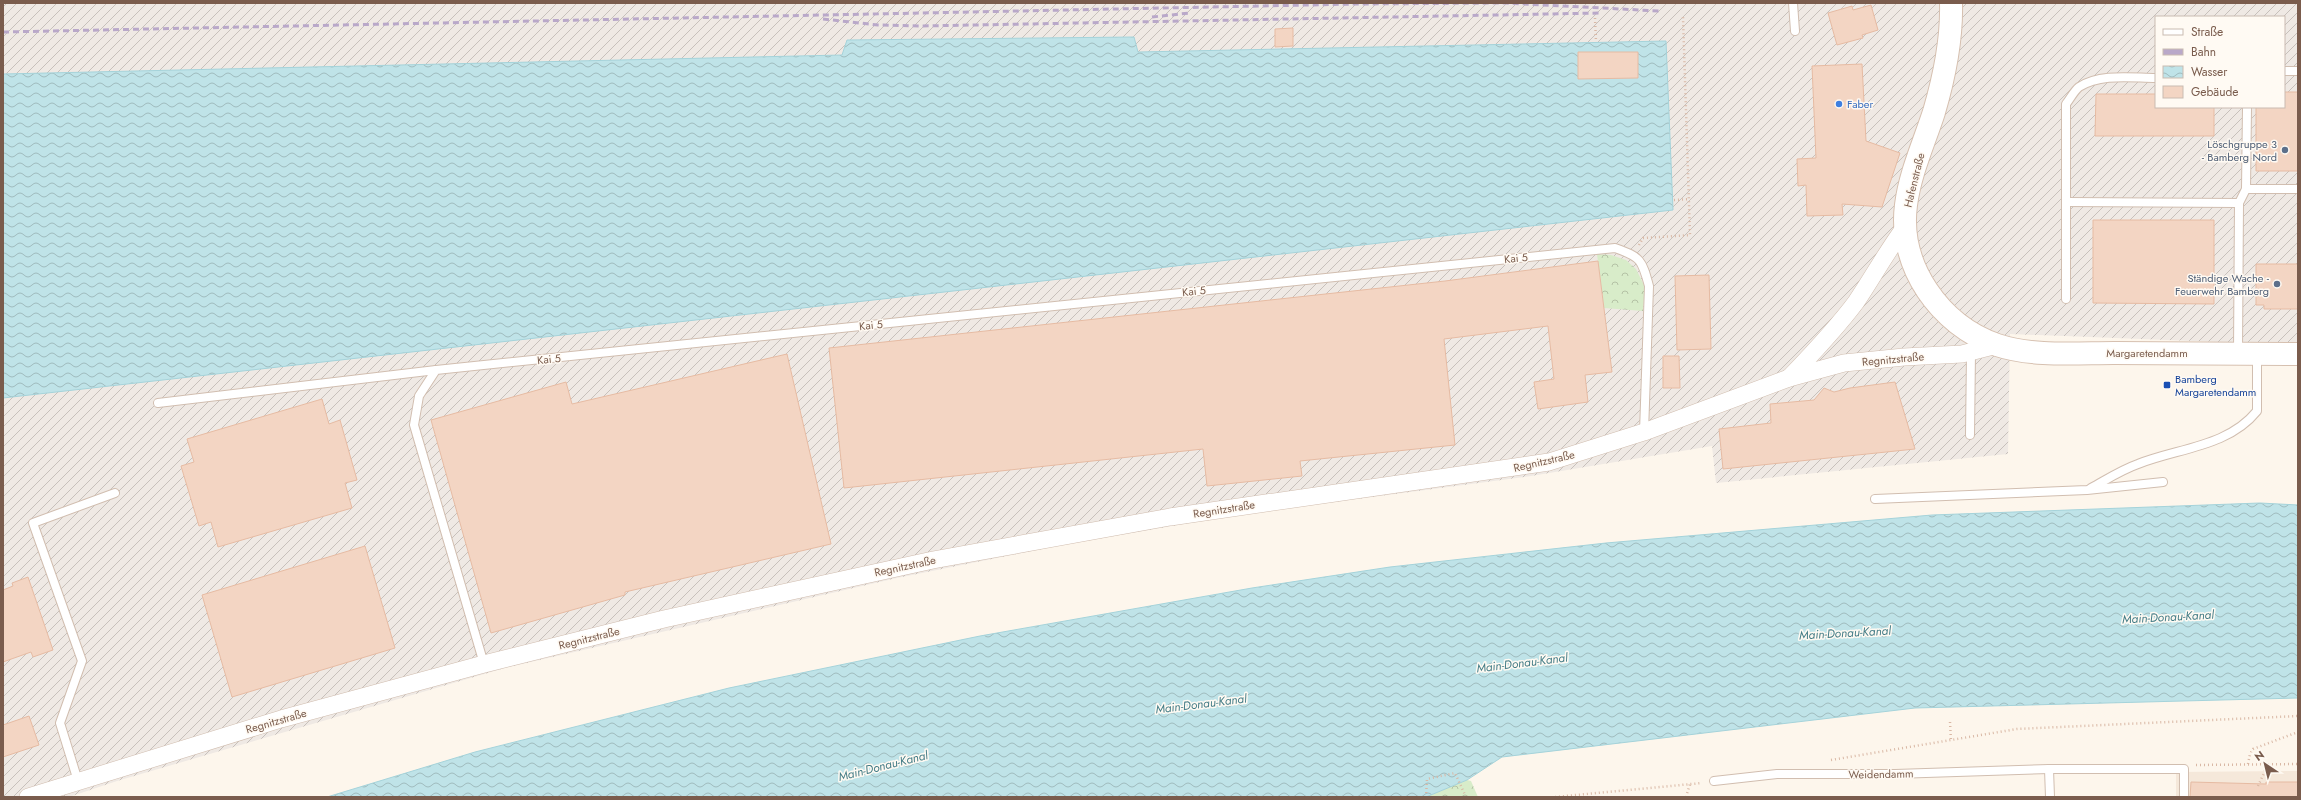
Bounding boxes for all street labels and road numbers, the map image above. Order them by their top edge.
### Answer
street label: Hafenstraße [1899,151,1929,209]
street label: Kai 5 [1503,249,1529,267]
street label: Kai 5 [1181,282,1207,300]
street label: Kai 5 [858,316,884,334]
street label: Margaretendamm [2106,345,2188,361]
street label: Regnitzstraße [1861,348,1925,370]
street label: Kai 5 [536,350,562,368]
street label: Regnitzstraße [1512,446,1577,476]
street label: Regnitzstraße [1192,496,1256,522]
street label: Regnitzstraße [873,552,938,580]
street label: Regnitzstraße [557,623,622,653]
street label: Regnitzstraße [244,705,309,737]
street label: Weidendamm [1848,765,1914,783]

